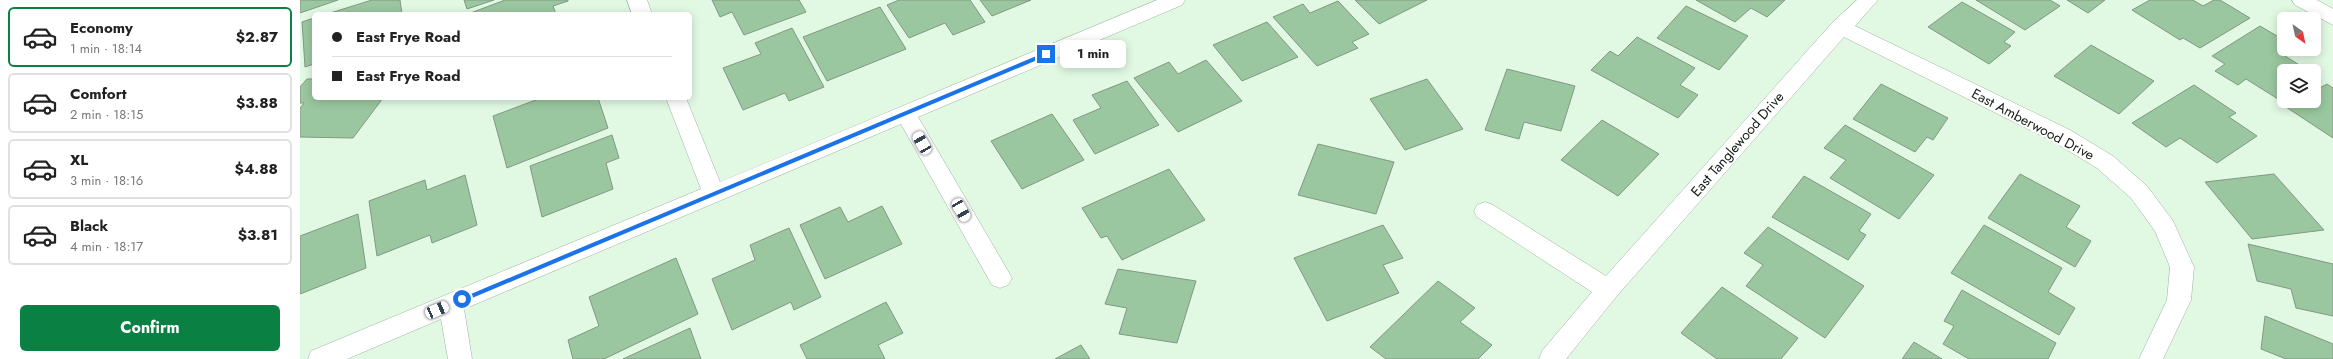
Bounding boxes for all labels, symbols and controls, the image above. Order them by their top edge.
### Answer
north arrow [2277,12,2321,56]
map controls [2277,12,2321,108]
text: Economy [70,17,133,39]
icon: car [22,19,58,55]
text: $2.87 [236,26,278,48]
text: East Frye Road [356,26,460,48]
text: 1 min · 18:14 [70,39,142,58]
callout: 1 min [1060,40,1126,68]
text: 1 min [1077,44,1109,63]
route end [1037,45,1055,63]
button: layers [2277,64,2321,108]
text: East Frye Road [356,65,460,87]
text: Comfort [70,83,127,105]
street label: East Amberwood Drive [1968,83,2098,165]
icon: car [22,85,58,121]
street label: East Tanglewood Drive [1686,87,1788,201]
text: $3.88 [236,92,278,114]
text: 2 min · 18:15 [70,105,143,124]
car [911,130,933,156]
text: XL [70,149,88,171]
icon: car [22,151,58,187]
text: $4.88 [235,158,278,180]
text: 3 min · 18:16 [70,171,143,190]
car [950,197,972,223]
text: Black [70,215,108,237]
icon: car [22,217,58,253]
text: $3.81 [238,224,278,246]
text: 4 min · 18:17 [70,237,143,256]
route start [453,290,471,308]
car [424,300,450,320]
button: Confirm [20,305,280,351]

